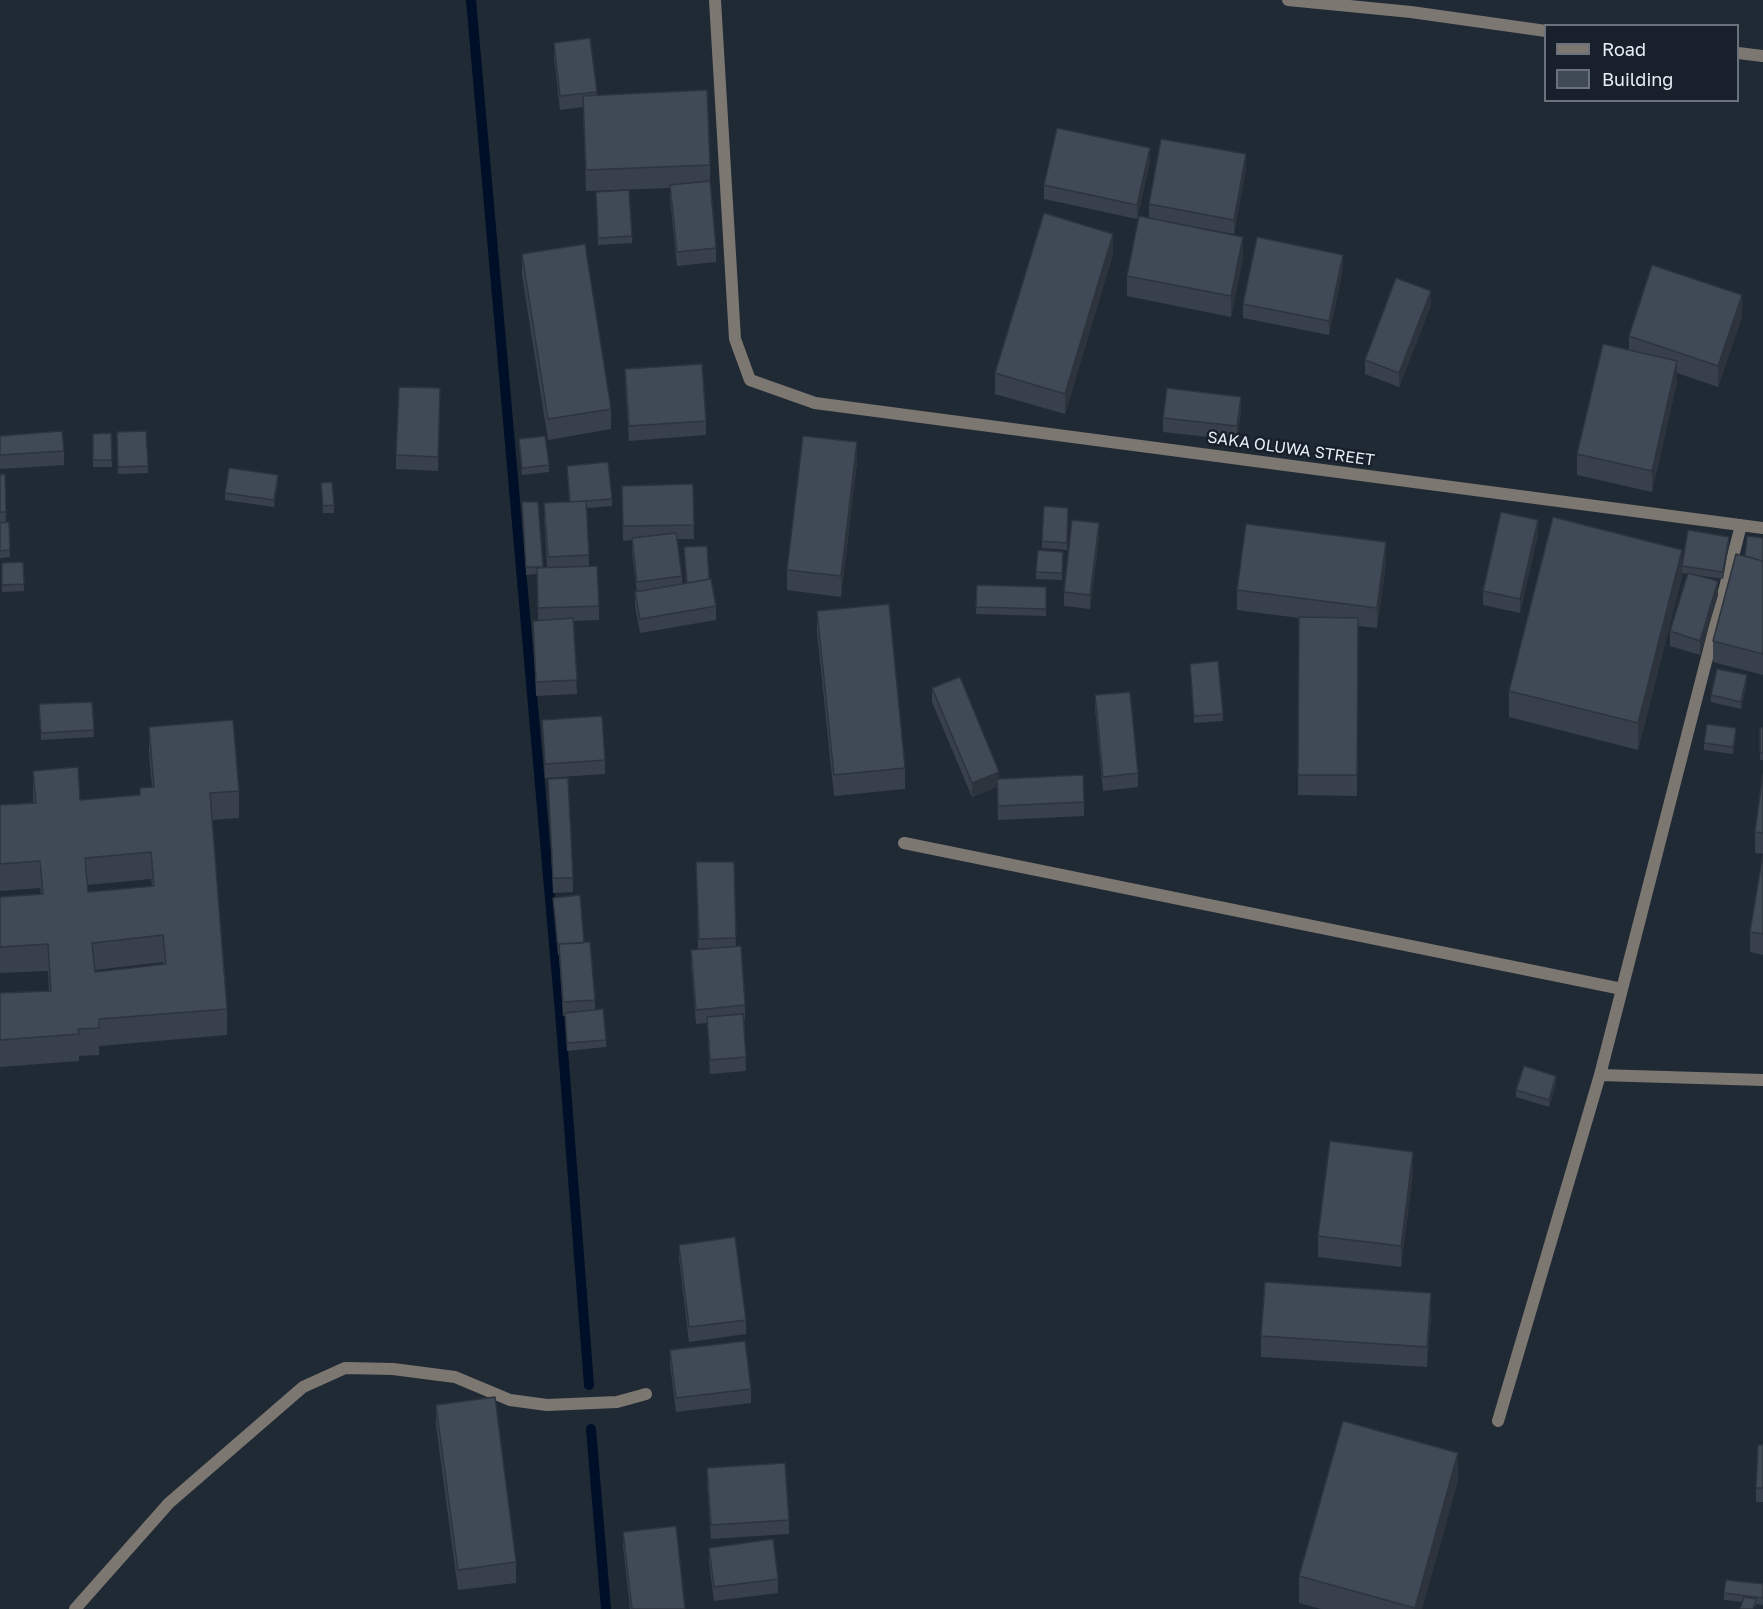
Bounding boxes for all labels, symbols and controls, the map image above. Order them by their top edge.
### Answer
legend [1544,24,1739,102]
text: Road [1602,38,1646,60]
text: Building [1602,68,1673,90]
street label: SAKA OLUWA STREET [1206,428,1376,470]

